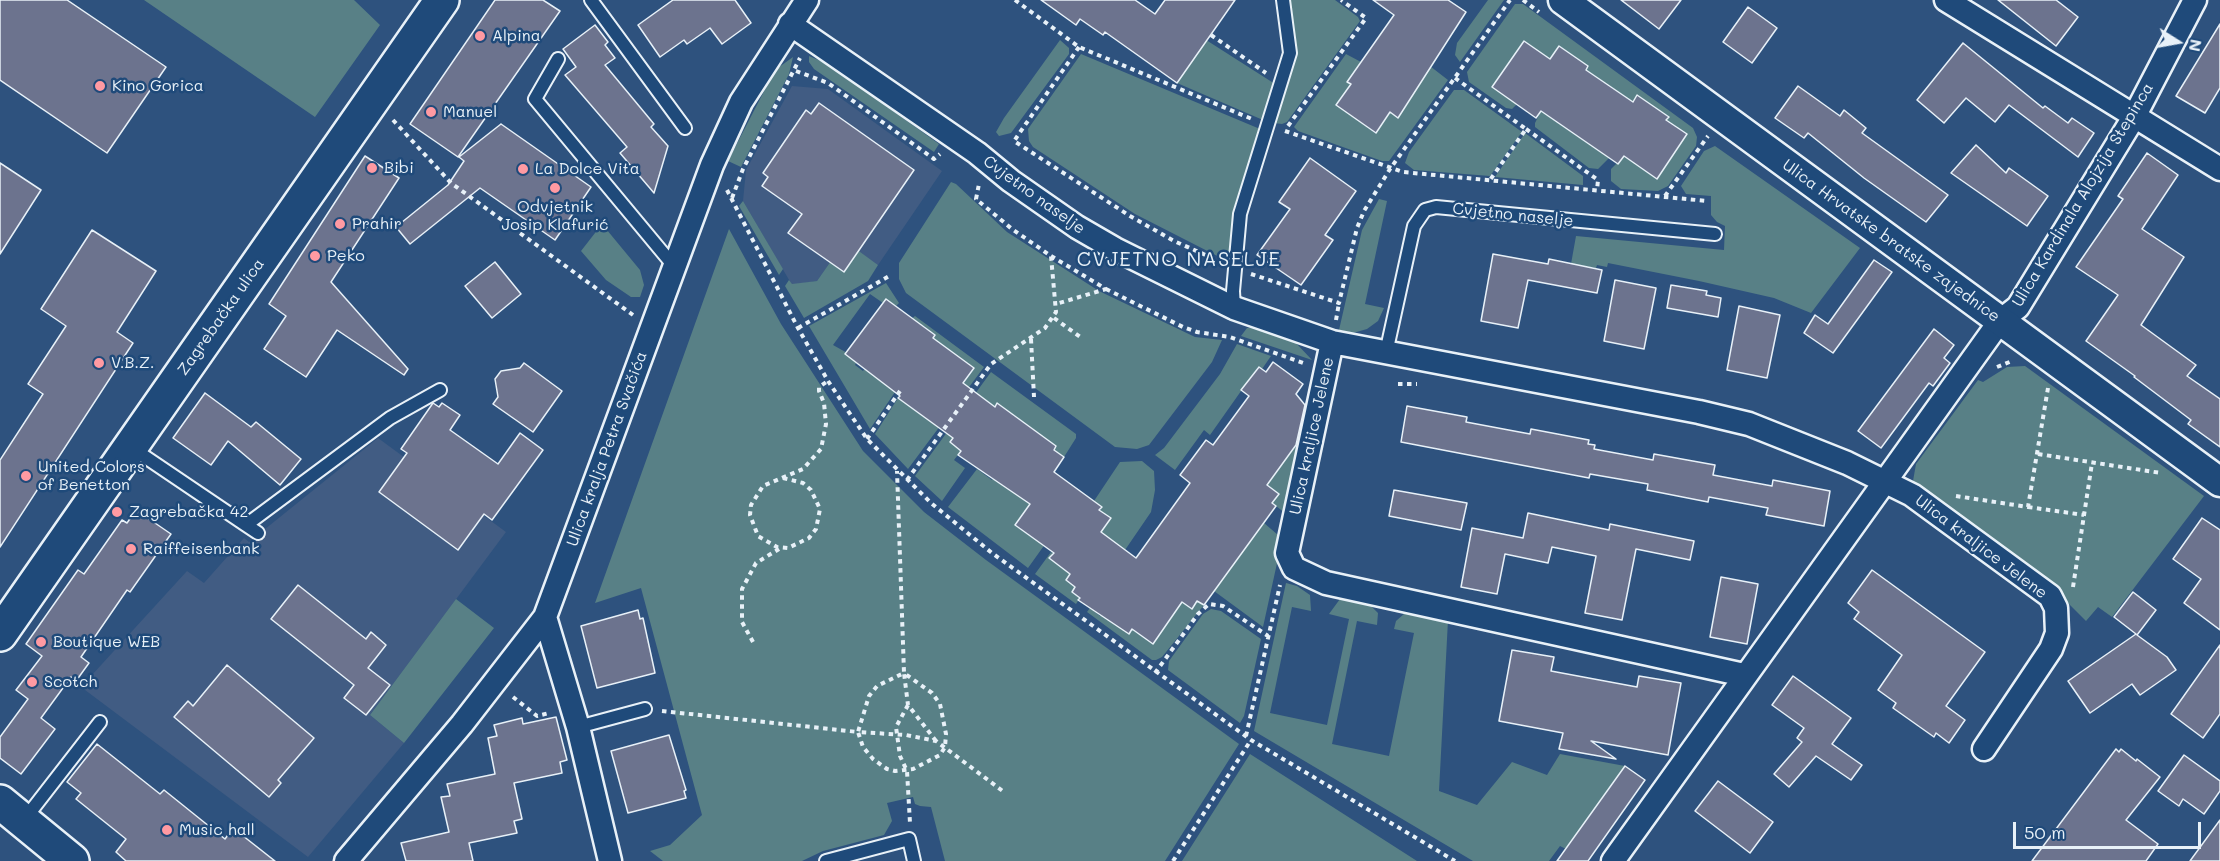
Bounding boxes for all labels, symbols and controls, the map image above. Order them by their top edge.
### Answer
north arrow [2148,12,2208,72]
place label: Alpina [492,26,541,46]
marker: Alpina [473,29,487,43]
text: N [2185,38,2208,53]
place label: Kino Gorica [112,76,204,96]
marker: Kino Gorica [93,79,107,93]
street label: Ulica Kardinala Alojzija Stepinca [2008,80,2158,310]
place label: Manuel [443,102,497,122]
marker: Manuel [424,105,438,119]
street label: Cvjetno naselje [979,152,1089,238]
street label: Ulica Hrvatske bratske zajednice [1778,156,2004,326]
place label: Bibi [384,158,414,178]
place label: La Dolce Vita [535,159,640,179]
marker: Bibi [365,161,379,175]
marker: La Dolce Vita [516,162,530,176]
marker: Odvjetnik Josip Klafurić [548,181,562,195]
place label: Odvjetnik Josip Klafurić [502,197,608,235]
street label: Cvjetno naselje [1452,199,1574,231]
place label: Prahir [352,214,402,234]
marker: Prahir [333,217,347,231]
place label: Peko [327,246,365,266]
district label: CVJETNO NASELJE [1077,248,1281,272]
marker: Peko [308,249,322,263]
street label: Zagrebačka ulica [174,255,268,379]
street label: Ulica kralja Petra Svačića [563,349,651,549]
place label: V.B.Z. [111,353,155,373]
street label: Ulica kraljice Jelene [1286,355,1338,517]
marker: V.B.Z. [92,356,106,370]
place label: United Colors of Benetton [38,457,145,495]
marker: United Colors of Benetton [19,469,33,483]
street label: Ulica kraljice Jelene [1911,491,2051,603]
place label: Zagrebačka 42 [129,502,248,522]
marker: Zagrebačka 42 [110,505,124,519]
place label: Raiffeisenbank [143,539,259,559]
marker: Raiffeisenbank [124,542,138,556]
place label: Boutique WEB [53,632,160,652]
marker: Boutique WEB [34,635,48,649]
place label: Scotch [44,672,97,692]
marker: Scotch [25,675,39,689]
scale bar [2016,810,2204,848]
place label: Music hall [179,820,255,840]
text: 50 m [2024,820,2066,844]
marker: Music hall [160,823,174,837]

